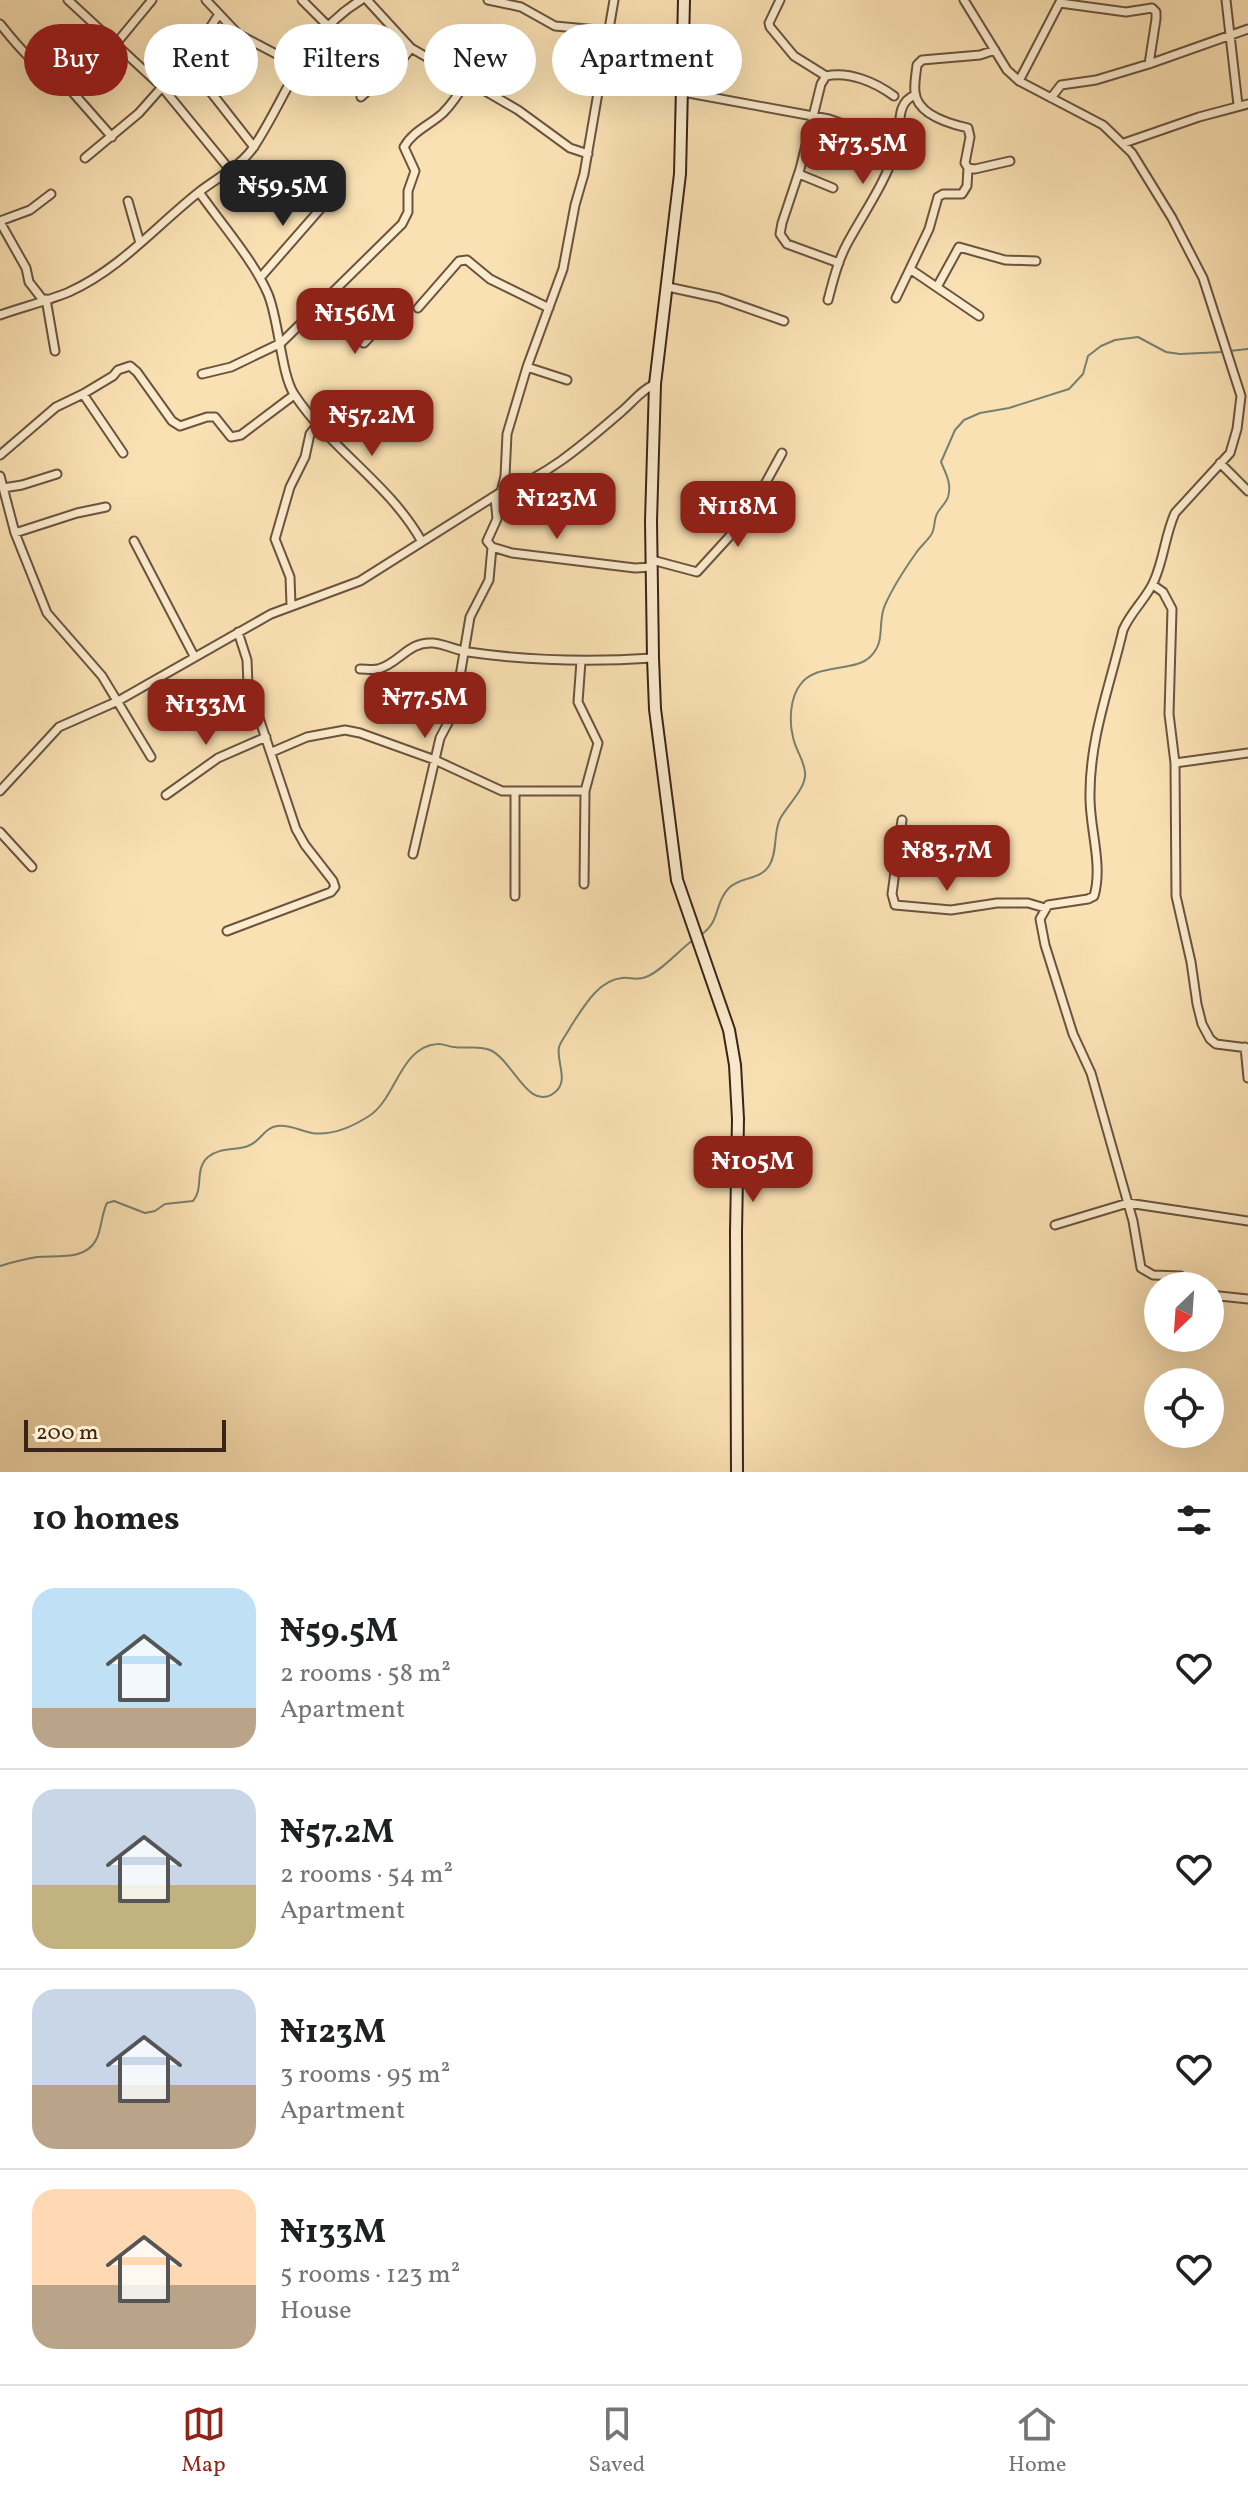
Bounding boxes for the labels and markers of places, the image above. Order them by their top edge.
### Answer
pin: ₦73.5M [798,118,928,186]
pin: ₦59.5M [218,160,348,228]
pin: ₦156M [299,288,411,356]
pin: ₦57.2M [307,390,437,458]
pin: ₦123M [501,473,613,541]
pin: ₦118M [682,481,794,549]
pin: ₦77.5M [360,672,490,740]
pin: ₦133M [150,679,262,747]
pin: ₦83.7M [882,825,1012,893]
pin: ₦105M [697,1136,809,1204]

